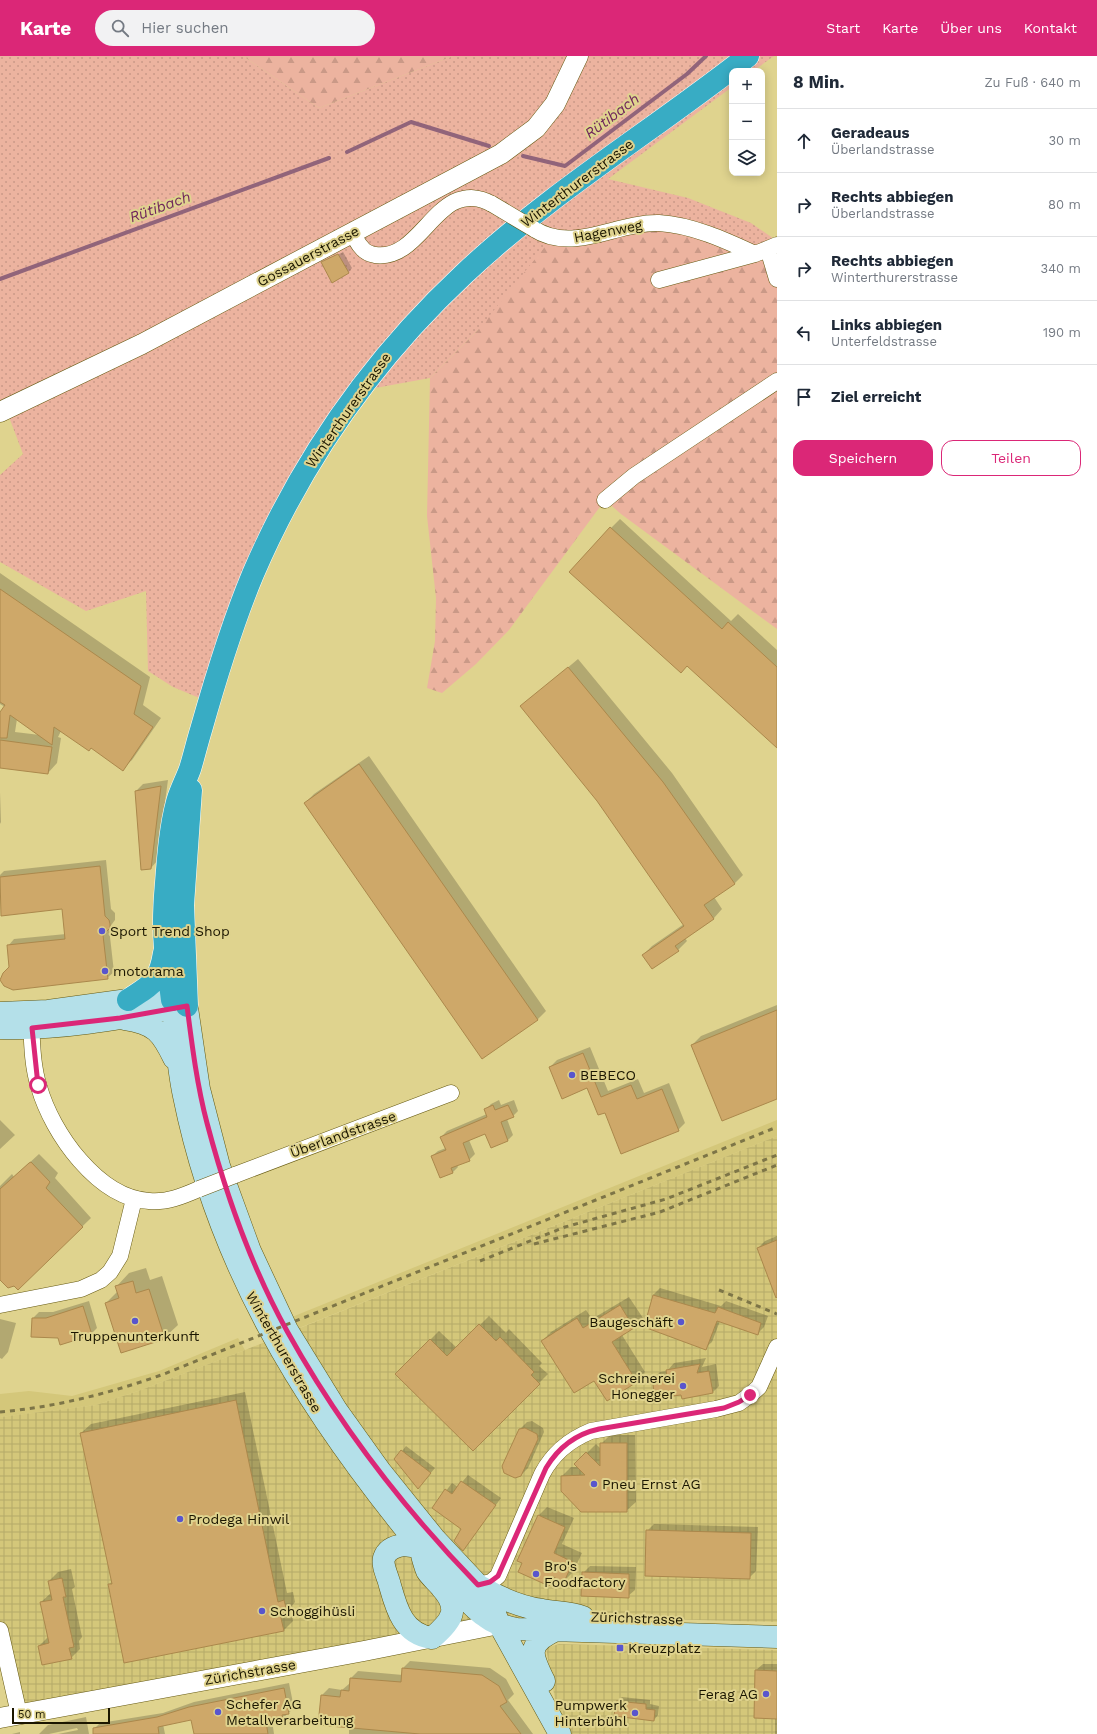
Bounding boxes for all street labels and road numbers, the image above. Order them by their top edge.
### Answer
street label: Winterthurerstrasse [518,135,636,231]
street label: Hagenweg [573,216,644,245]
street label: Gossauerstrasse [254,222,362,290]
street label: Winterthurerstrasse [302,349,394,471]
street label: Überlandstrasse [288,1107,398,1161]
street label: Winterthurerstrasse [243,1289,325,1415]
street label: Zürichstrasse [590,1608,684,1628]
street label: Zürichstrasse [203,1656,297,1688]

